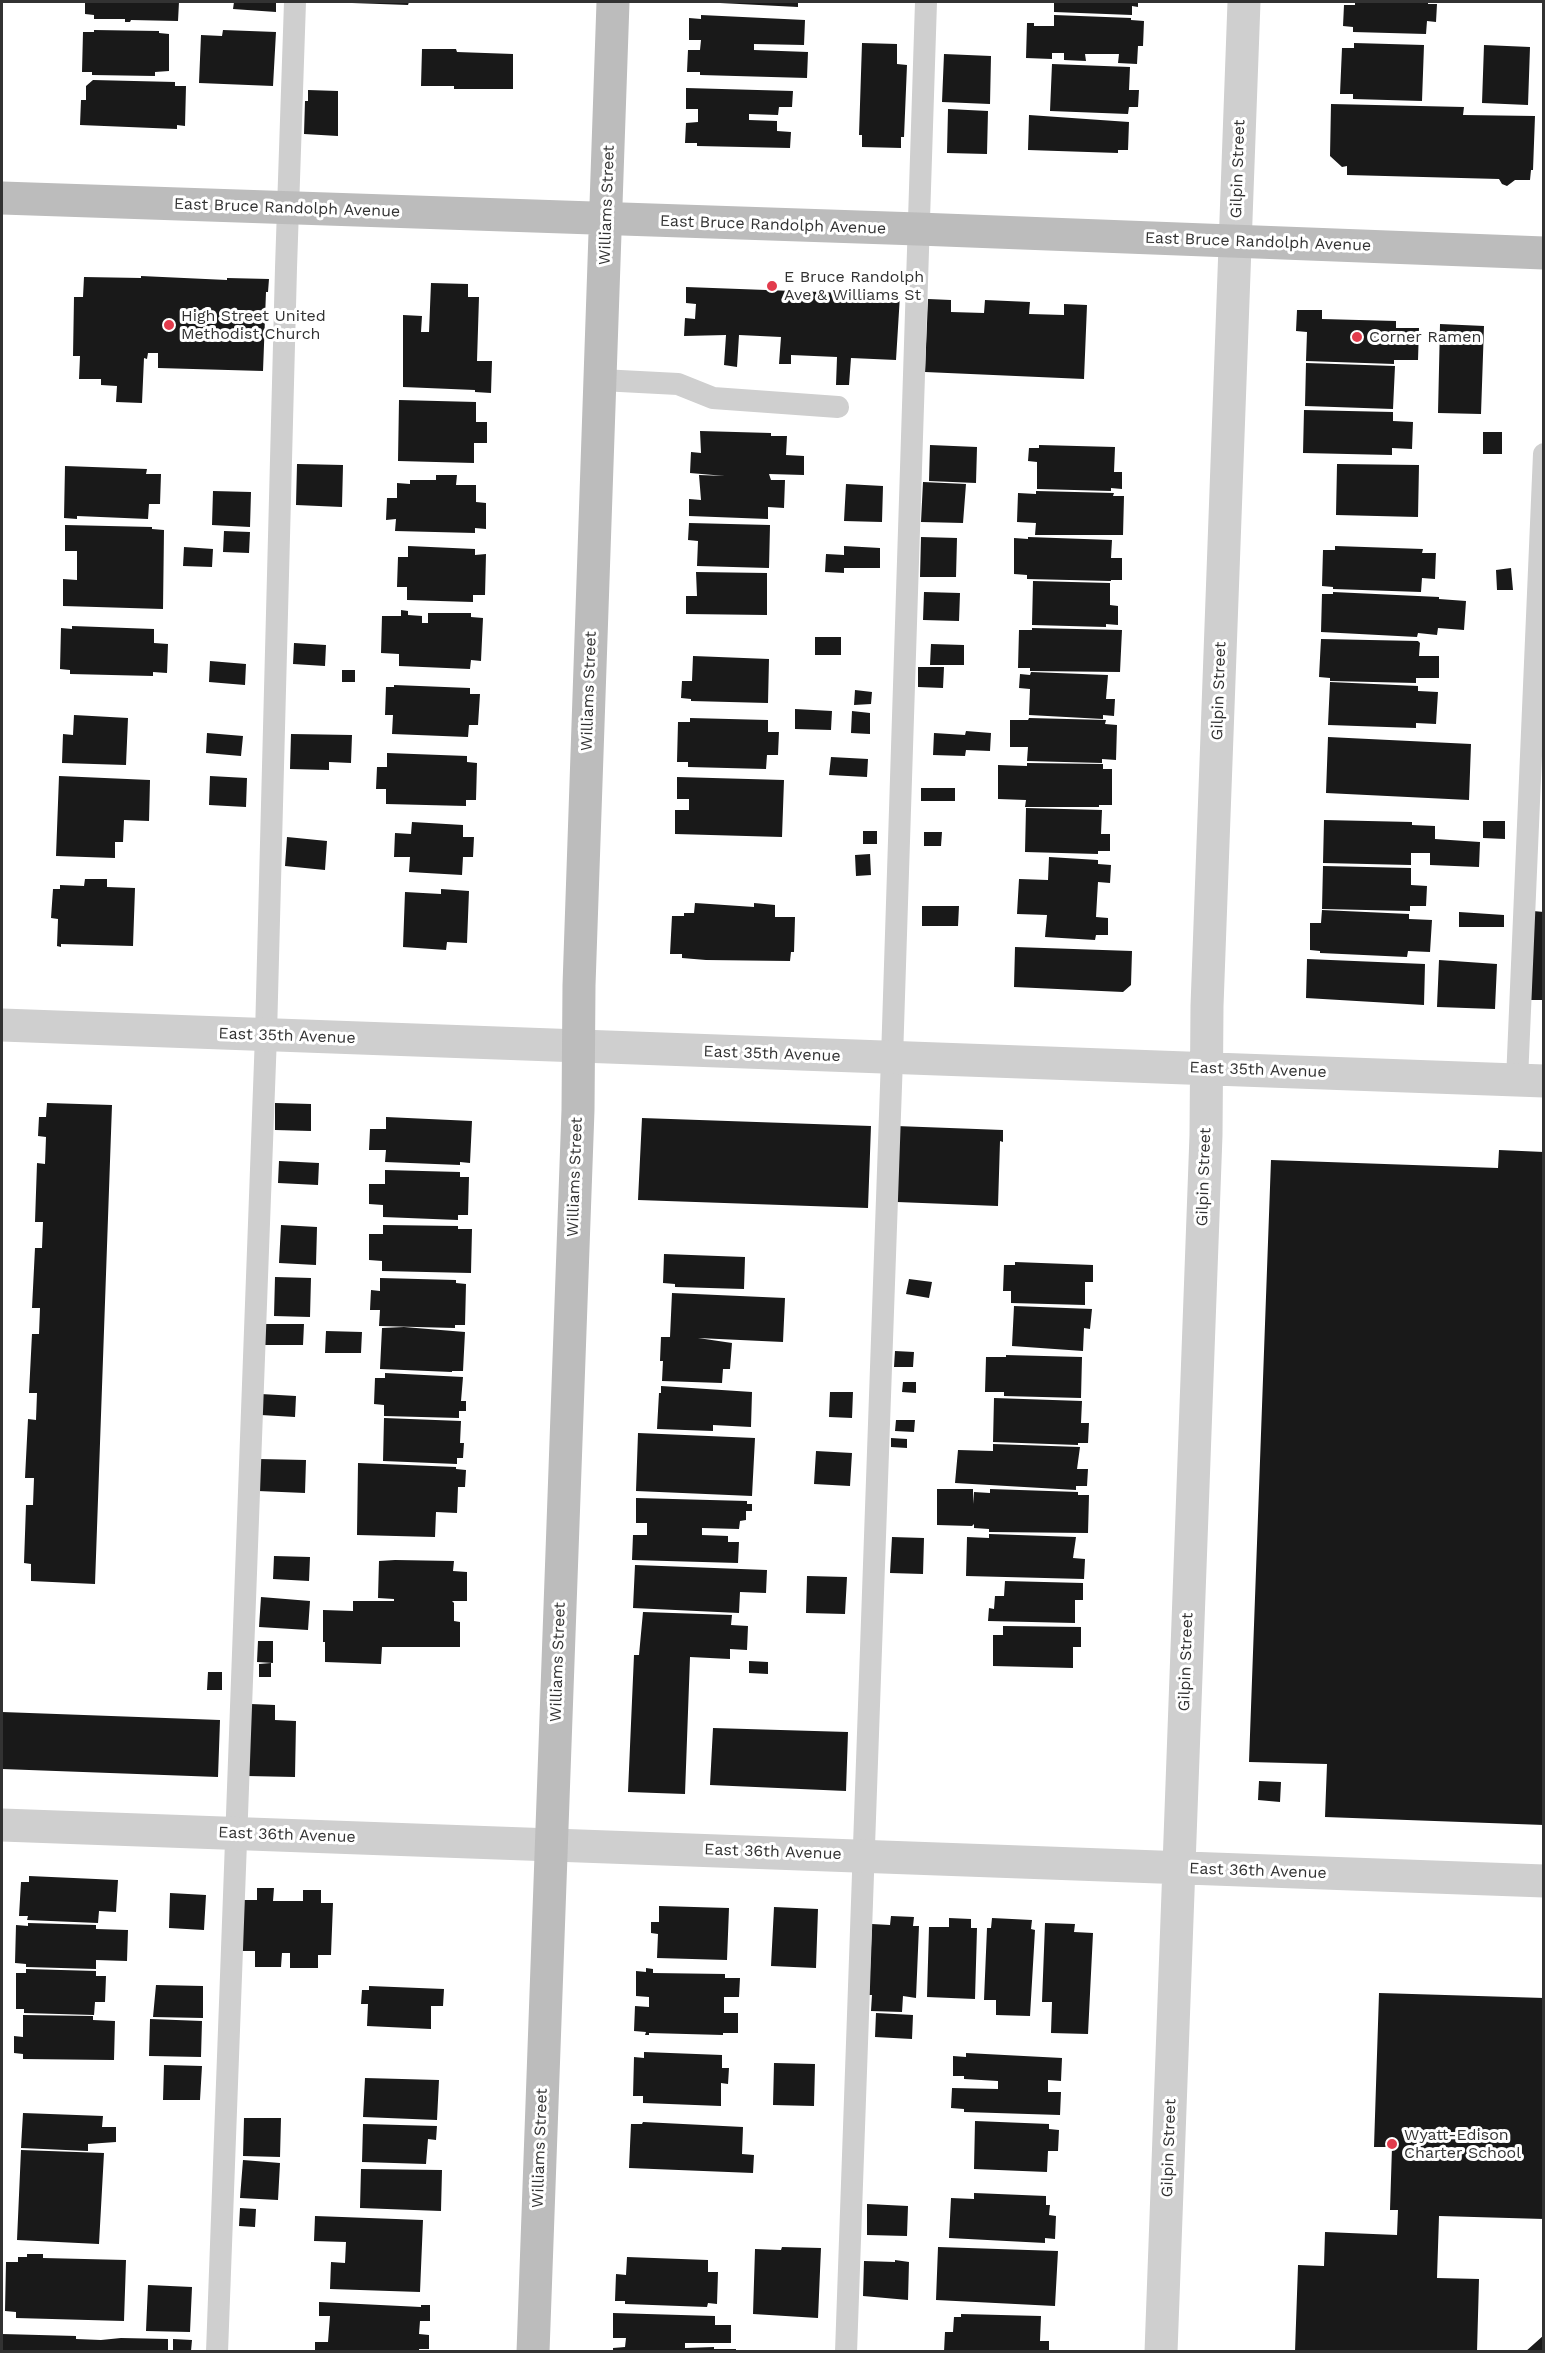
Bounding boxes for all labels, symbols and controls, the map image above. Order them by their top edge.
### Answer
street label: Gilpin Street [1227,119,1249,219]
street label: Williams Street [595,145,619,265]
street label: East Bruce Randolph Avenue [174,194,400,222]
street label: East Bruce Randolph Avenue [660,211,886,239]
street label: East Bruce Randolph Avenue [1145,228,1371,256]
place label: E Bruce Randolph Ave & Williams St [784,267,924,305]
marker: E Bruce Randolph Ave & Williams St [765,279,779,293]
place label: High Street United Methodist Church [181,306,326,344]
marker: High Street United Methodist Church [162,318,176,332]
place label: Corner Ramen [1369,327,1481,347]
marker: Corner Ramen [1350,330,1364,344]
street label: Williams Street [577,631,601,751]
street label: Gilpin Street [1208,641,1230,741]
street label: East 35th Avenue [218,1024,356,1048]
street label: East 35th Avenue [703,1042,841,1066]
street label: East 35th Avenue [1189,1058,1327,1082]
street label: Williams Street [563,1117,587,1237]
street label: Gilpin Street [1193,1127,1215,1227]
street label: Williams Street [546,1602,570,1722]
street label: Gilpin Street [1175,1612,1197,1712]
street label: East 36th Avenue [218,1823,356,1847]
street label: East 36th Avenue [704,1840,842,1864]
street label: East 36th Avenue [1189,1859,1327,1883]
street label: Williams Street [528,2088,552,2208]
street label: Gilpin Street [1158,2098,1180,2198]
place label: Wyatt-Edison Charter School [1404,2125,1521,2163]
marker: Wyatt-Edison Charter School [1385,2137,1399,2151]

